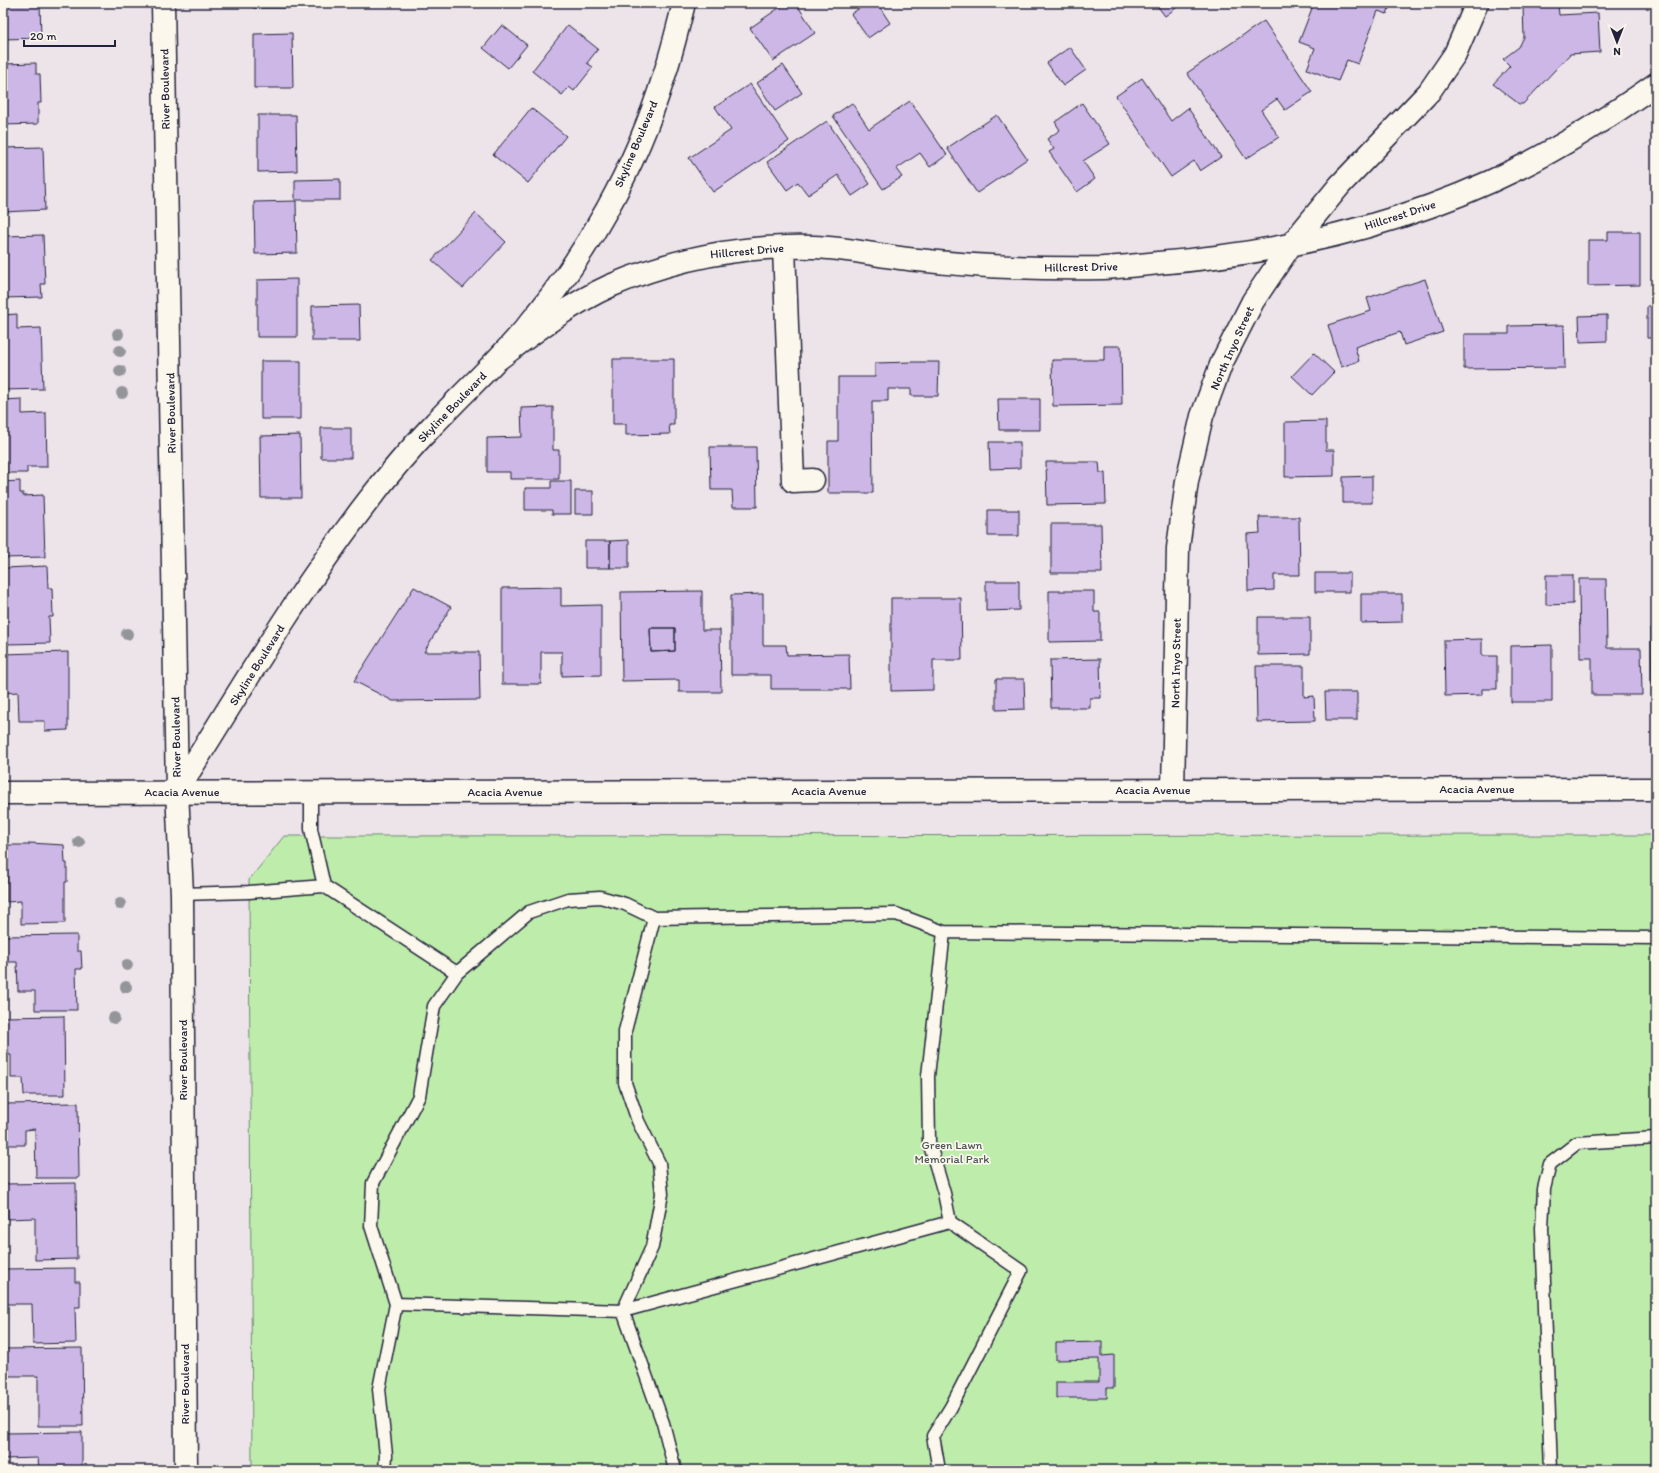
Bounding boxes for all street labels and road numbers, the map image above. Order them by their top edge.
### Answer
street label: River Boulevard [157,48,173,130]
street label: Skyline Boulevard [611,98,661,189]
street label: Hillcrest Drive [1363,197,1438,233]
street label: Hillcrest Drive [710,241,785,261]
street label: Hillcrest Drive [1044,259,1118,275]
street label: North Inyo Street [1207,303,1257,392]
street label: Skyline Boulevard [415,368,490,445]
street label: River Boulevard [163,372,179,454]
street label: North Inyo Street [1168,617,1184,708]
street label: Skyline Boulevard [226,621,288,708]
street label: River Boulevard [168,696,184,778]
street label: Acacia Avenue [1439,782,1515,796]
street label: Acacia Avenue [1115,783,1191,797]
street label: Acacia Avenue [791,784,867,798]
street label: Acacia Avenue [144,785,220,799]
street label: Acacia Avenue [467,785,543,799]
street label: River Boulevard [176,1019,190,1101]
street label: River Boulevard [178,1343,192,1425]

